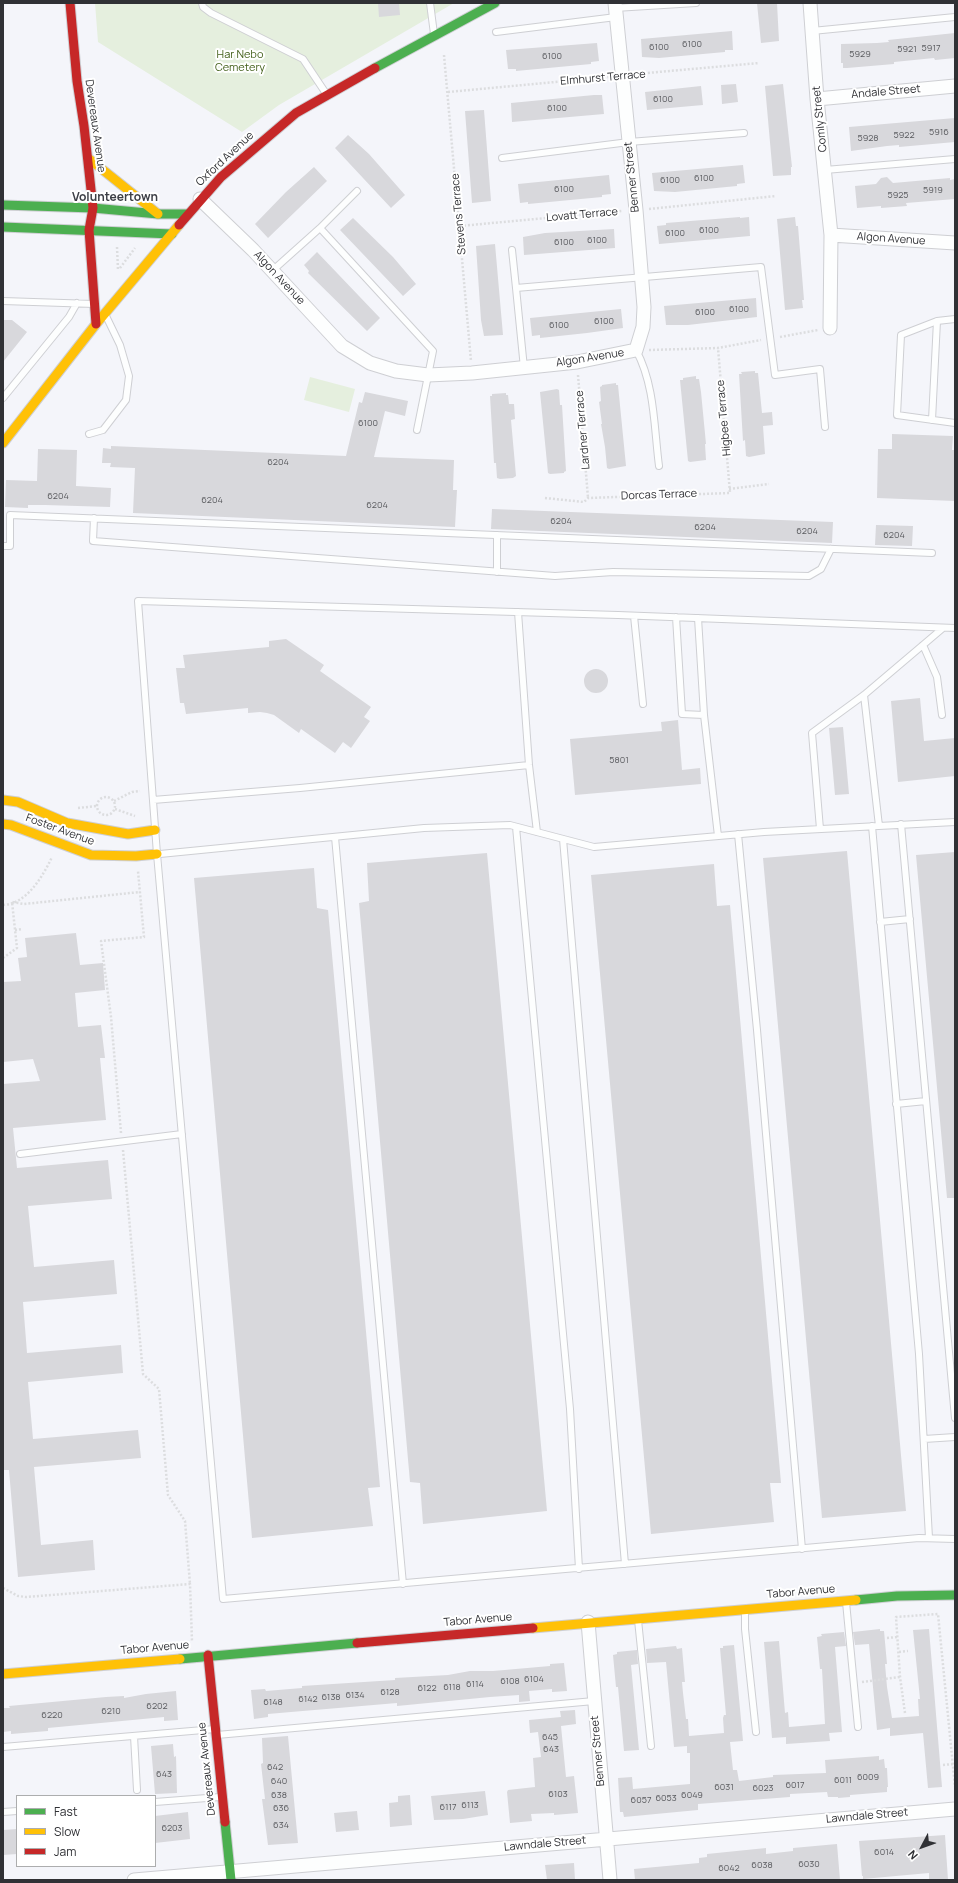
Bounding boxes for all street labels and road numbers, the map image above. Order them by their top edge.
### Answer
street label: Elmhurst Terrace [560,68,646,88]
street label: Devereaux Avenue [82,79,108,173]
street label: Andale Street [851,82,921,102]
street label: Comly Street [810,85,830,153]
street label: Oxford Avenue [193,129,257,189]
street label: Benner Street [622,141,642,213]
street label: Stevens Terrace [449,173,469,255]
street label: Lovatt Terrace [546,205,618,225]
street label: Algon Avenue [856,230,926,248]
street label: Algon Avenue [251,248,307,308]
street label: Algon Avenue [555,346,625,370]
street label: Higbee Terrace [714,379,734,457]
street label: Lardner Terrace [573,390,593,470]
street label: Dorcas Terrace [621,487,697,503]
street label: Foster Avenue [24,811,96,849]
street label: Tabor Avenue [766,1582,836,1602]
street label: Tabor Avenue [443,1610,513,1630]
street label: Tabor Avenue [120,1638,190,1658]
street label: Benner Street [588,1715,608,1787]
street label: Devereaux Avenue [196,1722,218,1816]
street label: Lawndale Street [825,1806,909,1826]
street label: Lawndale Street [503,1834,587,1854]

